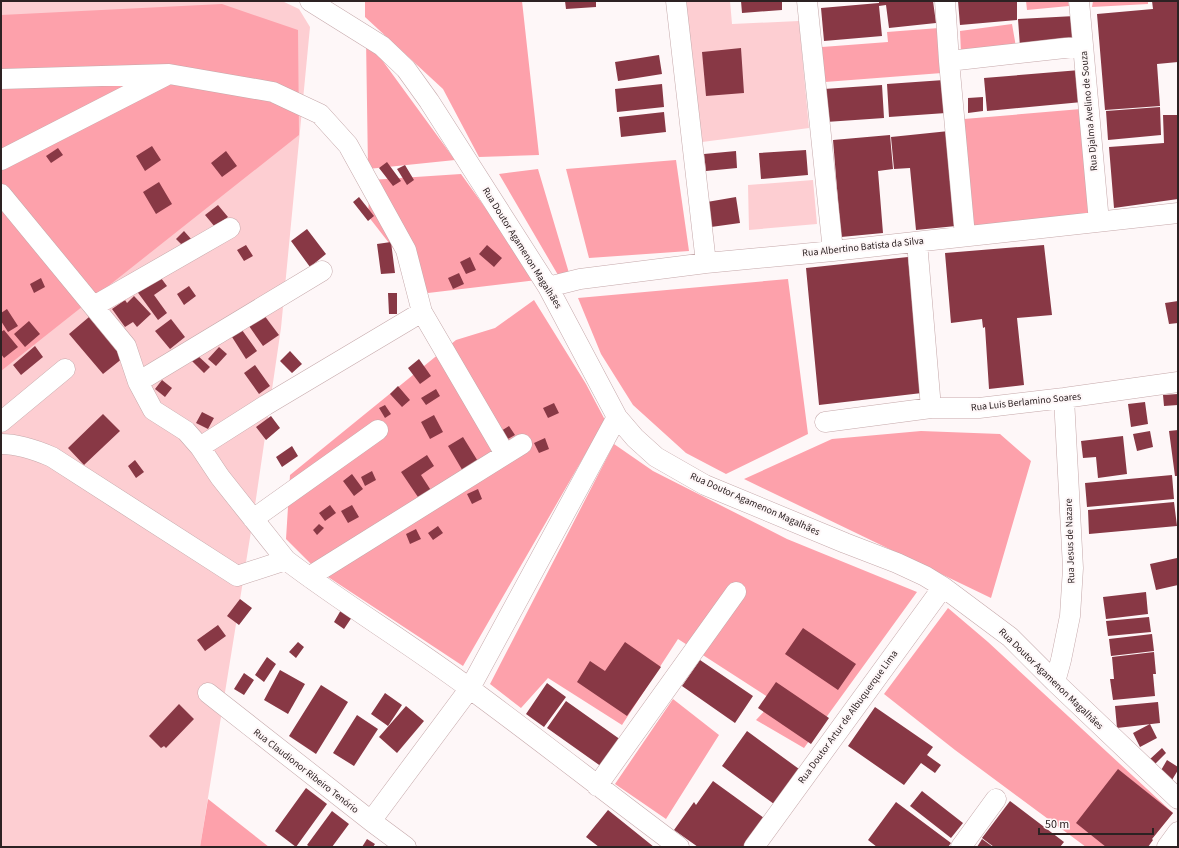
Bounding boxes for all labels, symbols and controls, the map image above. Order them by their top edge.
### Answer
street label: Rua Djalma Avelino de Souza [1077,50,1101,172]
street label: Rua Doutor Agamenon Magalhães [479,185,565,311]
street label: Rua Albertino Batista da Silva [802,234,924,260]
street label: Rua Luis Berlamino Soares [970,389,1082,415]
street label: Rua Doutor Agamenon Magalhães [688,469,822,539]
street label: Rua Jesus de Nazare [1062,498,1078,584]
street label: Rua Doutor Agamenon Magalhães [996,625,1106,733]
street label: Rua Doutor Artur de Albuquerque Lima [795,647,901,787]
street label: Rua Claudionor Ribeiro Tenório [250,725,362,817]
scale bar [1039,810,1153,836]
text: 50 m [1045,816,1069,833]

